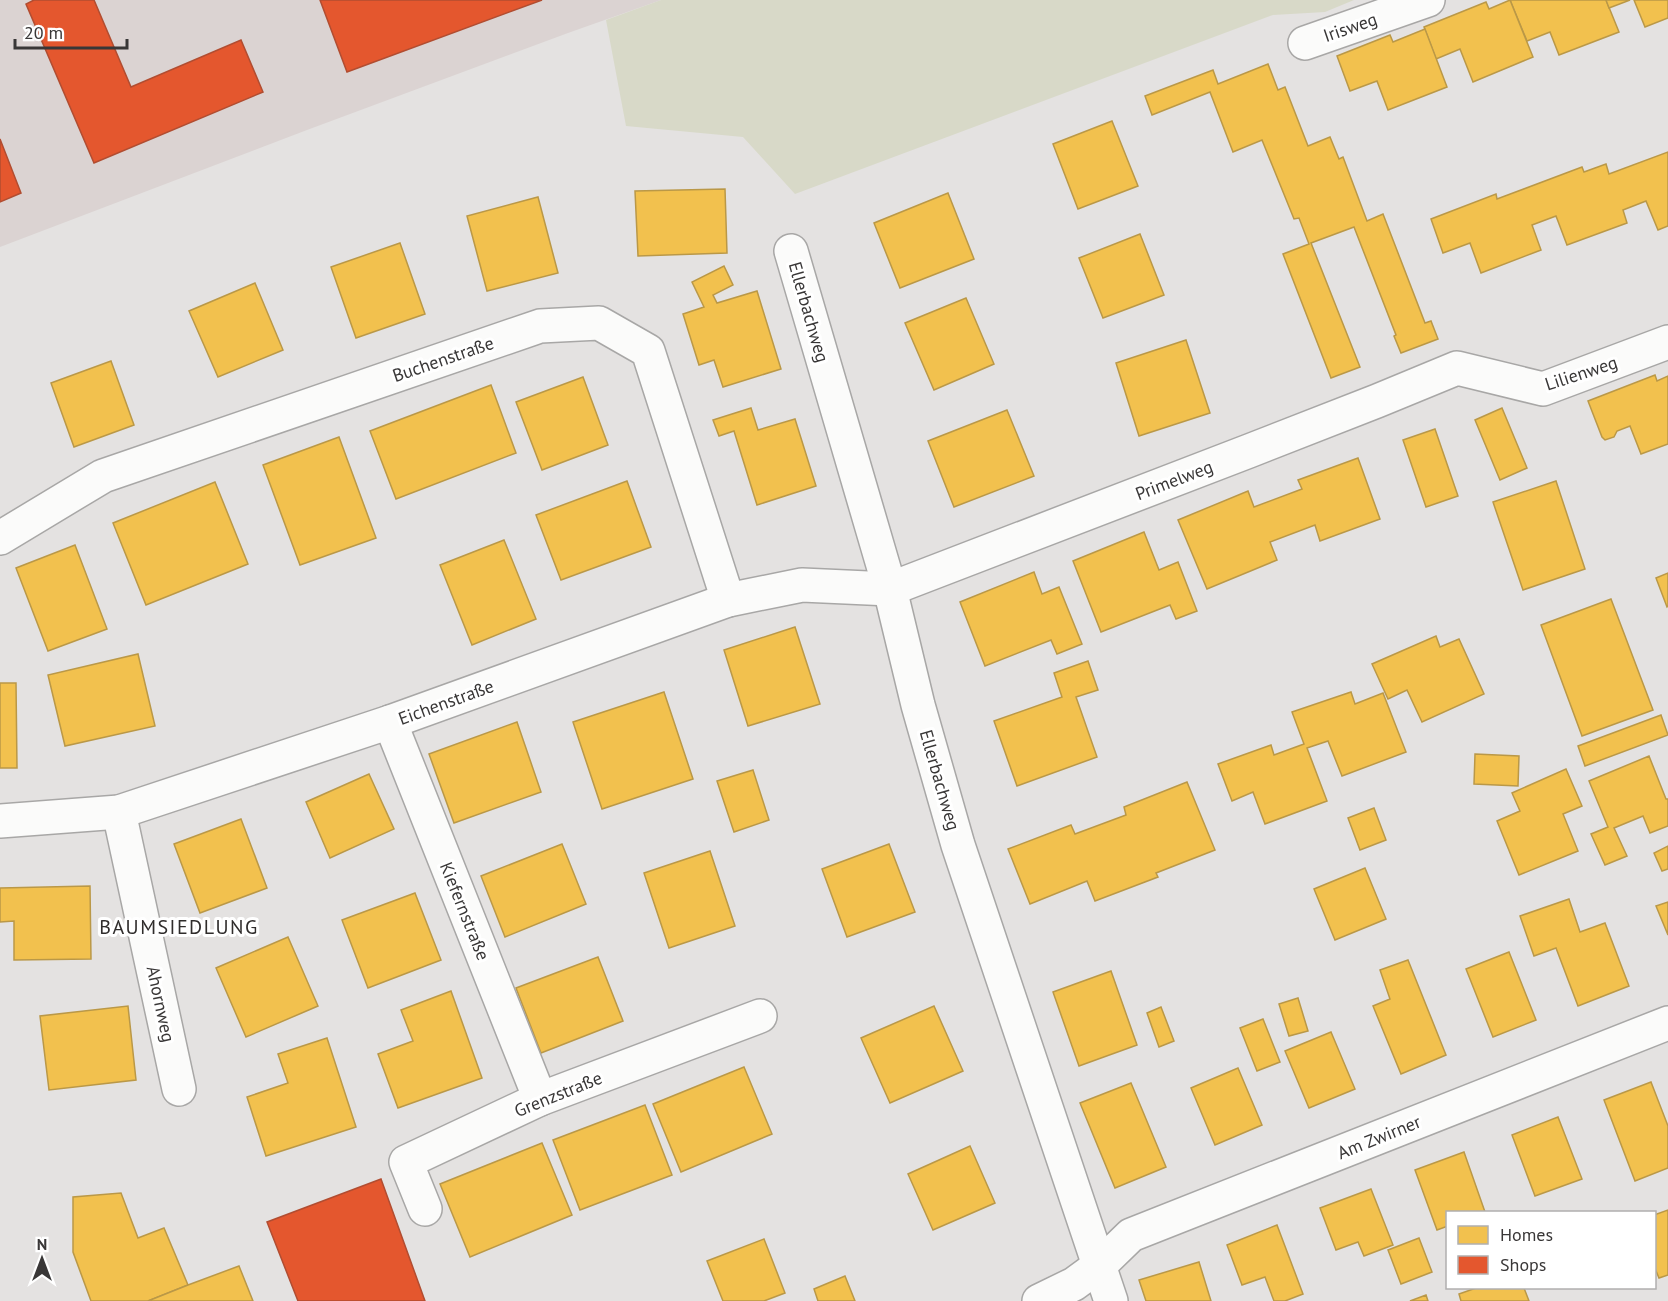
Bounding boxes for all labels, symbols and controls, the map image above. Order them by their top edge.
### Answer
street label: Irisweg [1320,7,1380,47]
scale bar [15,12,128,50]
text: 20 m [24,21,63,44]
street label: Ellerbachweg [784,259,834,365]
street label: Buchenstraße [389,331,497,387]
street label: Lilienweg [1542,350,1620,396]
street label: Primelweg [1132,455,1216,505]
street label: Eichenstraße [395,674,497,730]
street label: Ellerbachweg [915,727,965,833]
street label: Kiefernstraße [435,858,495,964]
district label: BAUMSIEDLUNG [99,914,259,940]
street label: Ahornweg [142,964,180,1044]
street label: Grenzstraße [511,1066,605,1122]
street label: Am Zwirner [1334,1110,1424,1164]
legend [1446,1211,1656,1289]
text: Homes [1500,1223,1553,1246]
north arrow [12,1229,72,1289]
text: N [37,1234,47,1254]
text: Shops [1500,1253,1546,1276]

